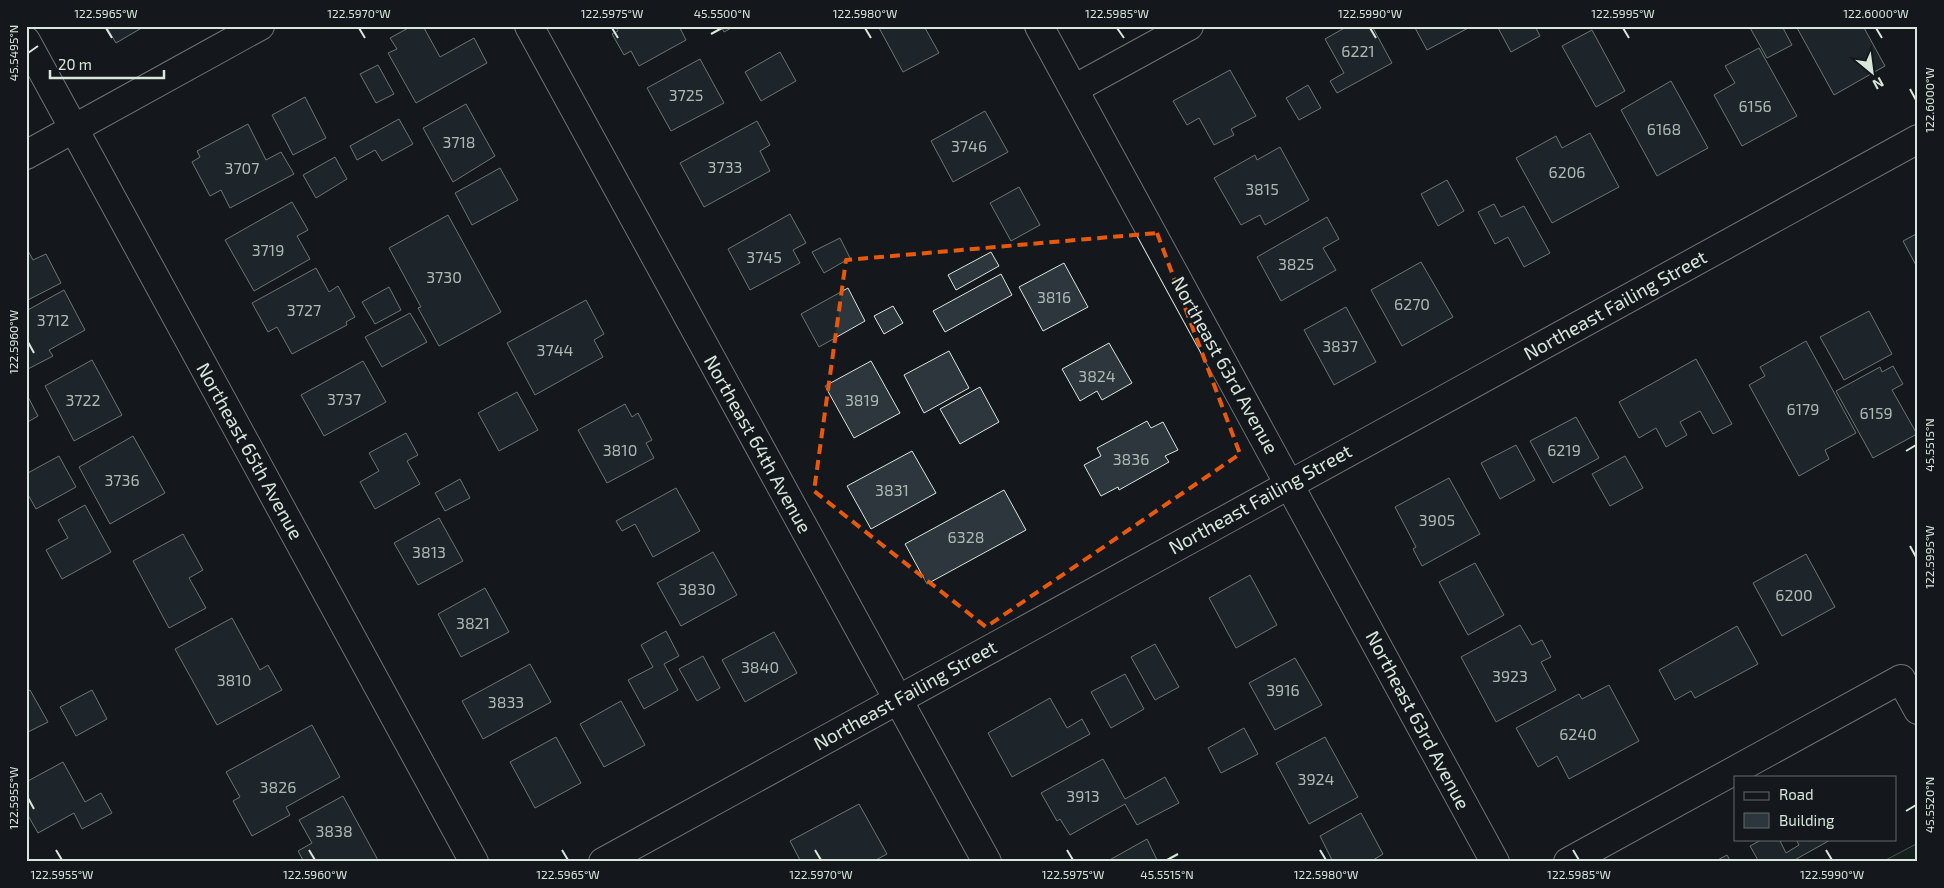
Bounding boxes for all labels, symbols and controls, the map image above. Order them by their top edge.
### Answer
text: 122.5965°W [74,6,138,20]
text: 122.5970°W [327,6,391,20]
text: 122.5975°W [581,6,643,20]
text: 45.5500°N [694,6,750,20]
text: 122.5980°W [833,6,897,20]
text: 122.5985°W [1085,6,1149,20]
text: 122.5990°W [1338,6,1402,20]
text: 122.5995°W [1591,6,1655,20]
text: 122.6000°W [1843,6,1909,20]
text: 45.5495°N [6,25,20,81]
house number: 6221 [1341,41,1375,60]
scale bar [50,48,164,80]
north arrow [1846,48,1896,98]
text: 20 m [58,55,92,73]
text: 122.6000°W [1922,67,1936,133]
text: N [1870,74,1887,94]
house number: 3725 [669,85,703,104]
house number: 6156 [1738,96,1772,115]
house number: 6168 [1647,119,1681,138]
house number: 3718 [442,132,476,151]
house number: 3746 [951,136,987,155]
house number: 3733 [708,157,742,176]
house number: 3707 [225,158,259,177]
house number: 6206 [1549,162,1585,181]
house number: 3815 [1245,179,1279,198]
house number: 3719 [252,240,284,259]
street label: Northeast Failing Street [1519,245,1710,365]
house number: 3745 [746,247,782,266]
house number: 3825 [1278,254,1314,273]
house number: 3730 [426,267,462,286]
street label: Northeast 63rd Avenue [1167,272,1284,457]
house number: 3816 [1037,287,1071,306]
house number: 6270 [1394,294,1430,313]
house number: 3727 [287,300,321,319]
text: 122.5960°W [6,310,20,374]
house number: 3712 [37,310,69,329]
house number: 3837 [1322,336,1358,355]
house number: 3744 [537,340,574,359]
street label: Northeast 64th Avenue [700,351,817,537]
street label: Northeast 65th Avenue [192,358,309,543]
house number: 3824 [1078,366,1116,385]
house number: 3737 [327,389,361,408]
house number: 3722 [65,390,101,409]
house number: 3819 [845,390,879,409]
house number: 6179 [1787,399,1819,418]
house number: 6159 [1859,403,1893,422]
text: 45.5515°N [1922,418,1936,472]
street label: Northeast Failing Street [1164,439,1355,559]
house number: 3810 [603,440,637,459]
house number: 6219 [1547,440,1581,459]
house number: 3836 [1113,449,1149,468]
house number: 3736 [104,470,140,489]
house number: 3831 [875,480,909,499]
house number: 3905 [1419,510,1455,529]
text: 122.5995°W [1922,525,1936,589]
house number: 6328 [948,527,984,546]
house number: 3813 [412,542,446,561]
house number: 3830 [678,579,716,598]
house number: 6200 [1775,585,1813,604]
house number: 3821 [456,613,490,632]
street label: Northeast 63rd Avenue [1362,626,1475,813]
street label: Northeast Failing Street [809,635,1000,755]
house number: 3840 [741,657,779,676]
house number: 3923 [1492,666,1528,685]
house number: 3810 [217,670,251,689]
house number: 3916 [1266,680,1300,699]
house number: 3833 [488,692,524,711]
house number: 6240 [1559,724,1597,743]
text: 122.5955°W [6,767,20,829]
house number: 3924 [1298,769,1335,788]
legend [1734,776,1896,840]
house number: 3826 [260,777,296,796]
text: 45.5520°N [1922,777,1936,833]
text: Road [1779,785,1814,803]
house number: 3913 [1066,786,1100,805]
text: Building [1779,811,1835,829]
house number: 3838 [315,821,353,840]
text: 122.5955°W [31,867,93,881]
text: 122.5960°W [283,867,347,881]
text: 122.5965°W [536,867,600,881]
text: 122.5970°W [789,867,853,881]
text: 122.5975°W [1042,867,1104,881]
text: 45.5515°N [1140,867,1194,881]
text: 122.5980°W [1294,867,1358,881]
text: 122.5985°W [1547,867,1611,881]
text: 122.5990°W [1800,867,1864,881]

